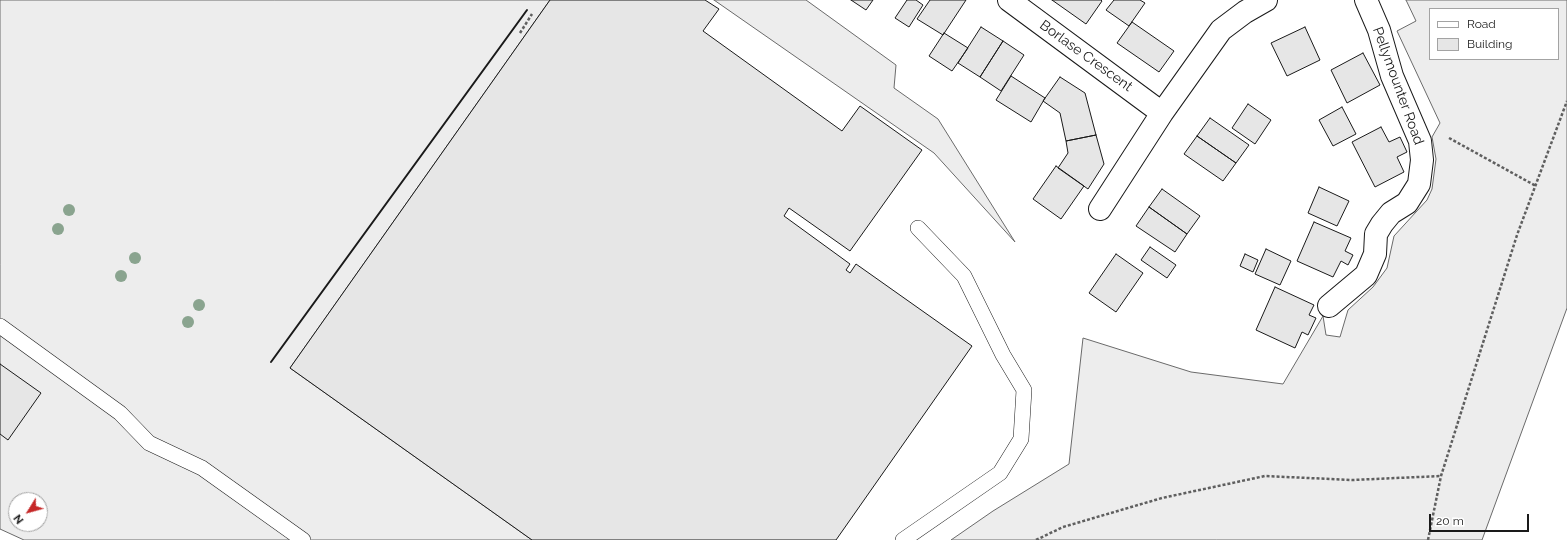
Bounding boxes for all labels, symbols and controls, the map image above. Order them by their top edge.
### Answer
legend [1429,8,1559,60]
street label: Borlase Crescent [1036,17,1136,95]
text: Road [1467,17,1496,31]
street label: Pellymounter Road [1369,25,1427,147]
text: Building [1467,37,1513,51]
north arrow [8,492,48,532]
scale bar [1431,506,1531,532]
text: N [11,512,27,526]
text: 20 m [1436,514,1464,528]

